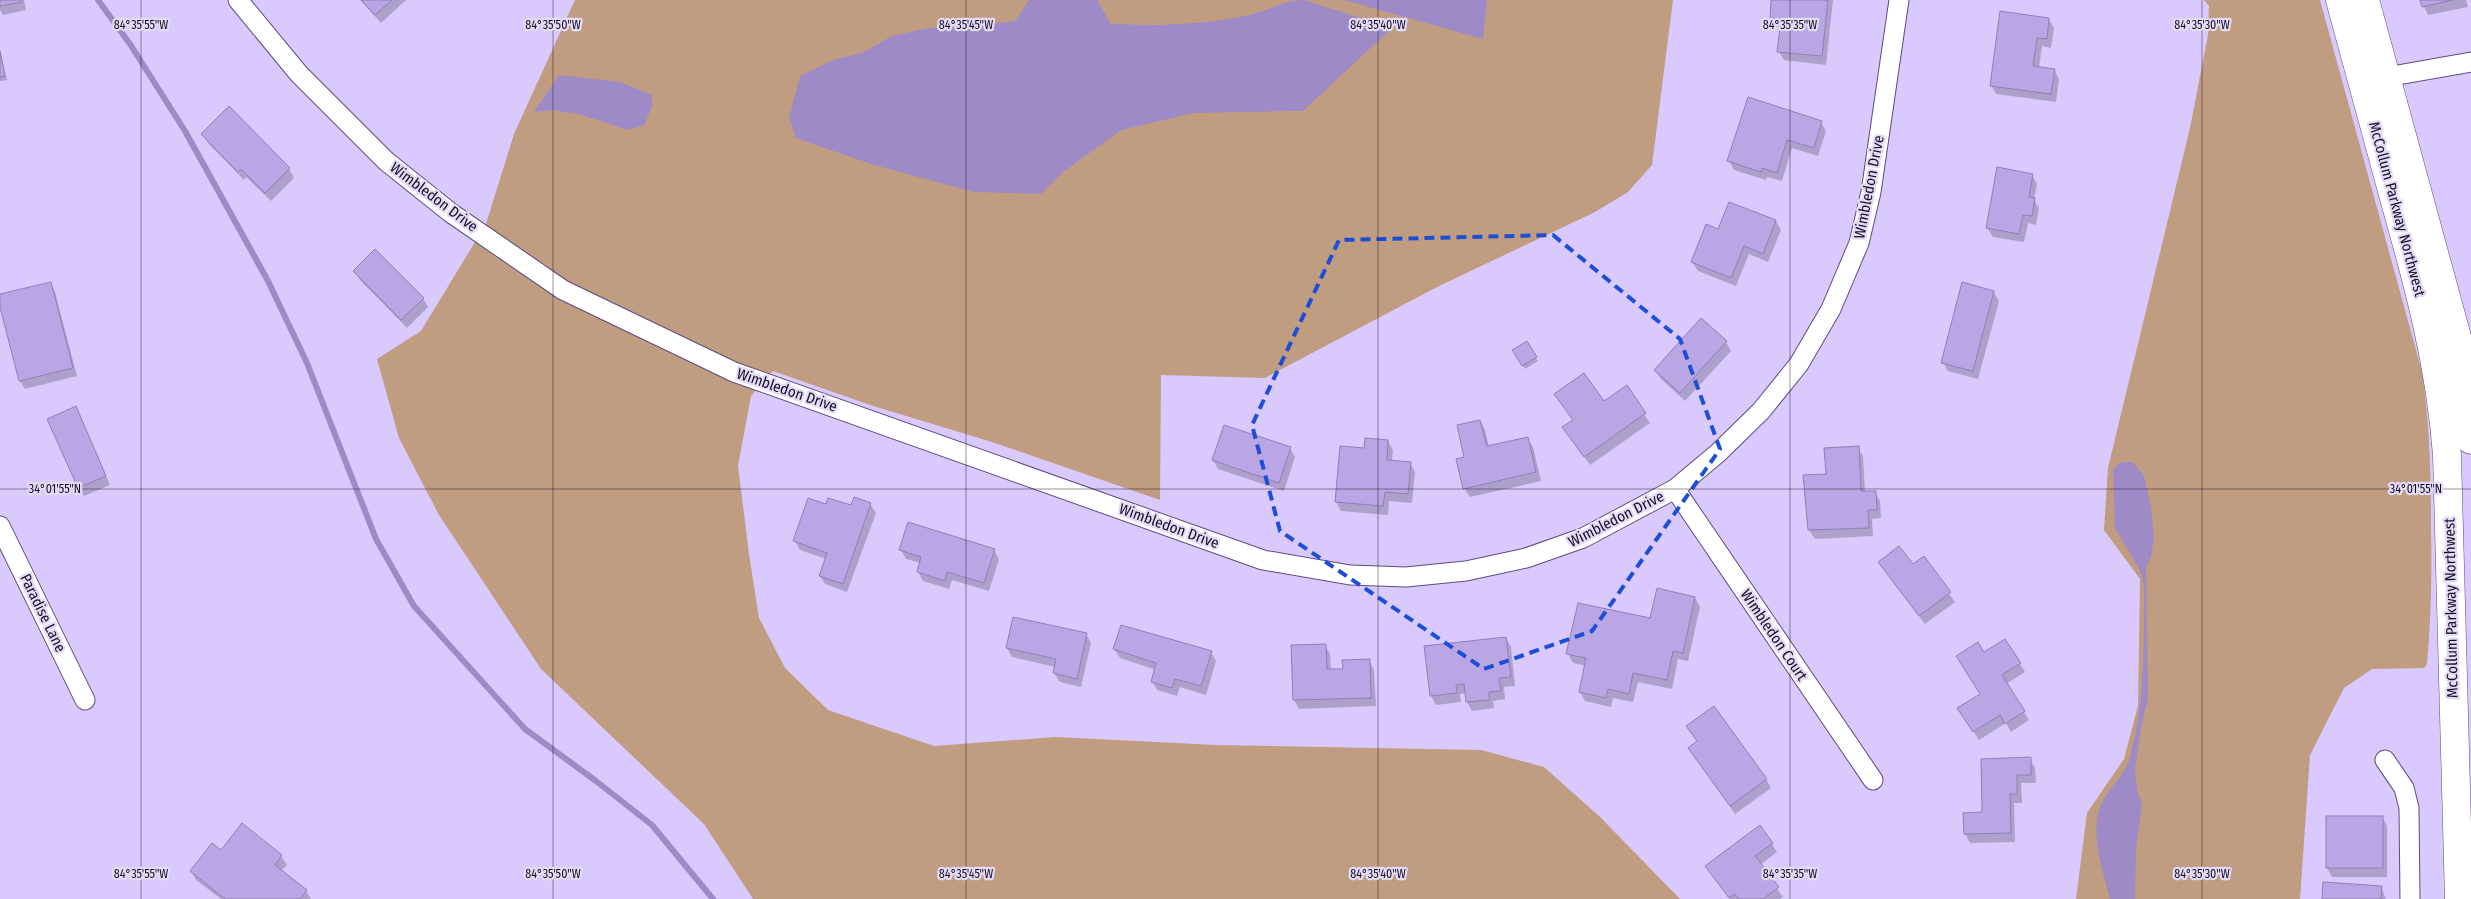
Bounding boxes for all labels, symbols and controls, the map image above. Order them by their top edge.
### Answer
text: 84°35'55"W [114,18,168,32]
text: 84°35'50"W [525,18,581,32]
text: 84°35'45"W [939,18,993,32]
text: 84°35'40"W [1350,18,1406,32]
text: 84°35'35"W [1763,18,1817,32]
text: 84°35'30"W [2174,18,2230,32]
street label: McCollum Parkway Northwest [2365,120,2429,299]
street label: Wimbledon Drive [1850,134,1888,240]
street label: Wimbledon Drive [387,158,481,236]
street label: Wimbledon Drive [734,364,840,416]
text: 34°01'55"N [29,482,81,496]
text: 34°01'55"N [2390,482,2442,496]
street label: Wimbledon Drive [1565,487,1667,551]
street label: Wimbledon Drive [1117,500,1221,552]
street label: McCollum Parkway Northwest [2440,518,2462,698]
street label: Paradise Lane [16,571,70,655]
street label: Wimbledon Court [1737,586,1811,684]
text: 84°35'55"W [114,867,168,881]
text: 84°35'50"W [525,867,581,881]
text: 84°35'45"W [939,867,993,881]
text: 84°35'40"W [1350,867,1406,881]
text: 84°35'35"W [1763,867,1817,881]
text: 84°35'30"W [2174,867,2230,881]

